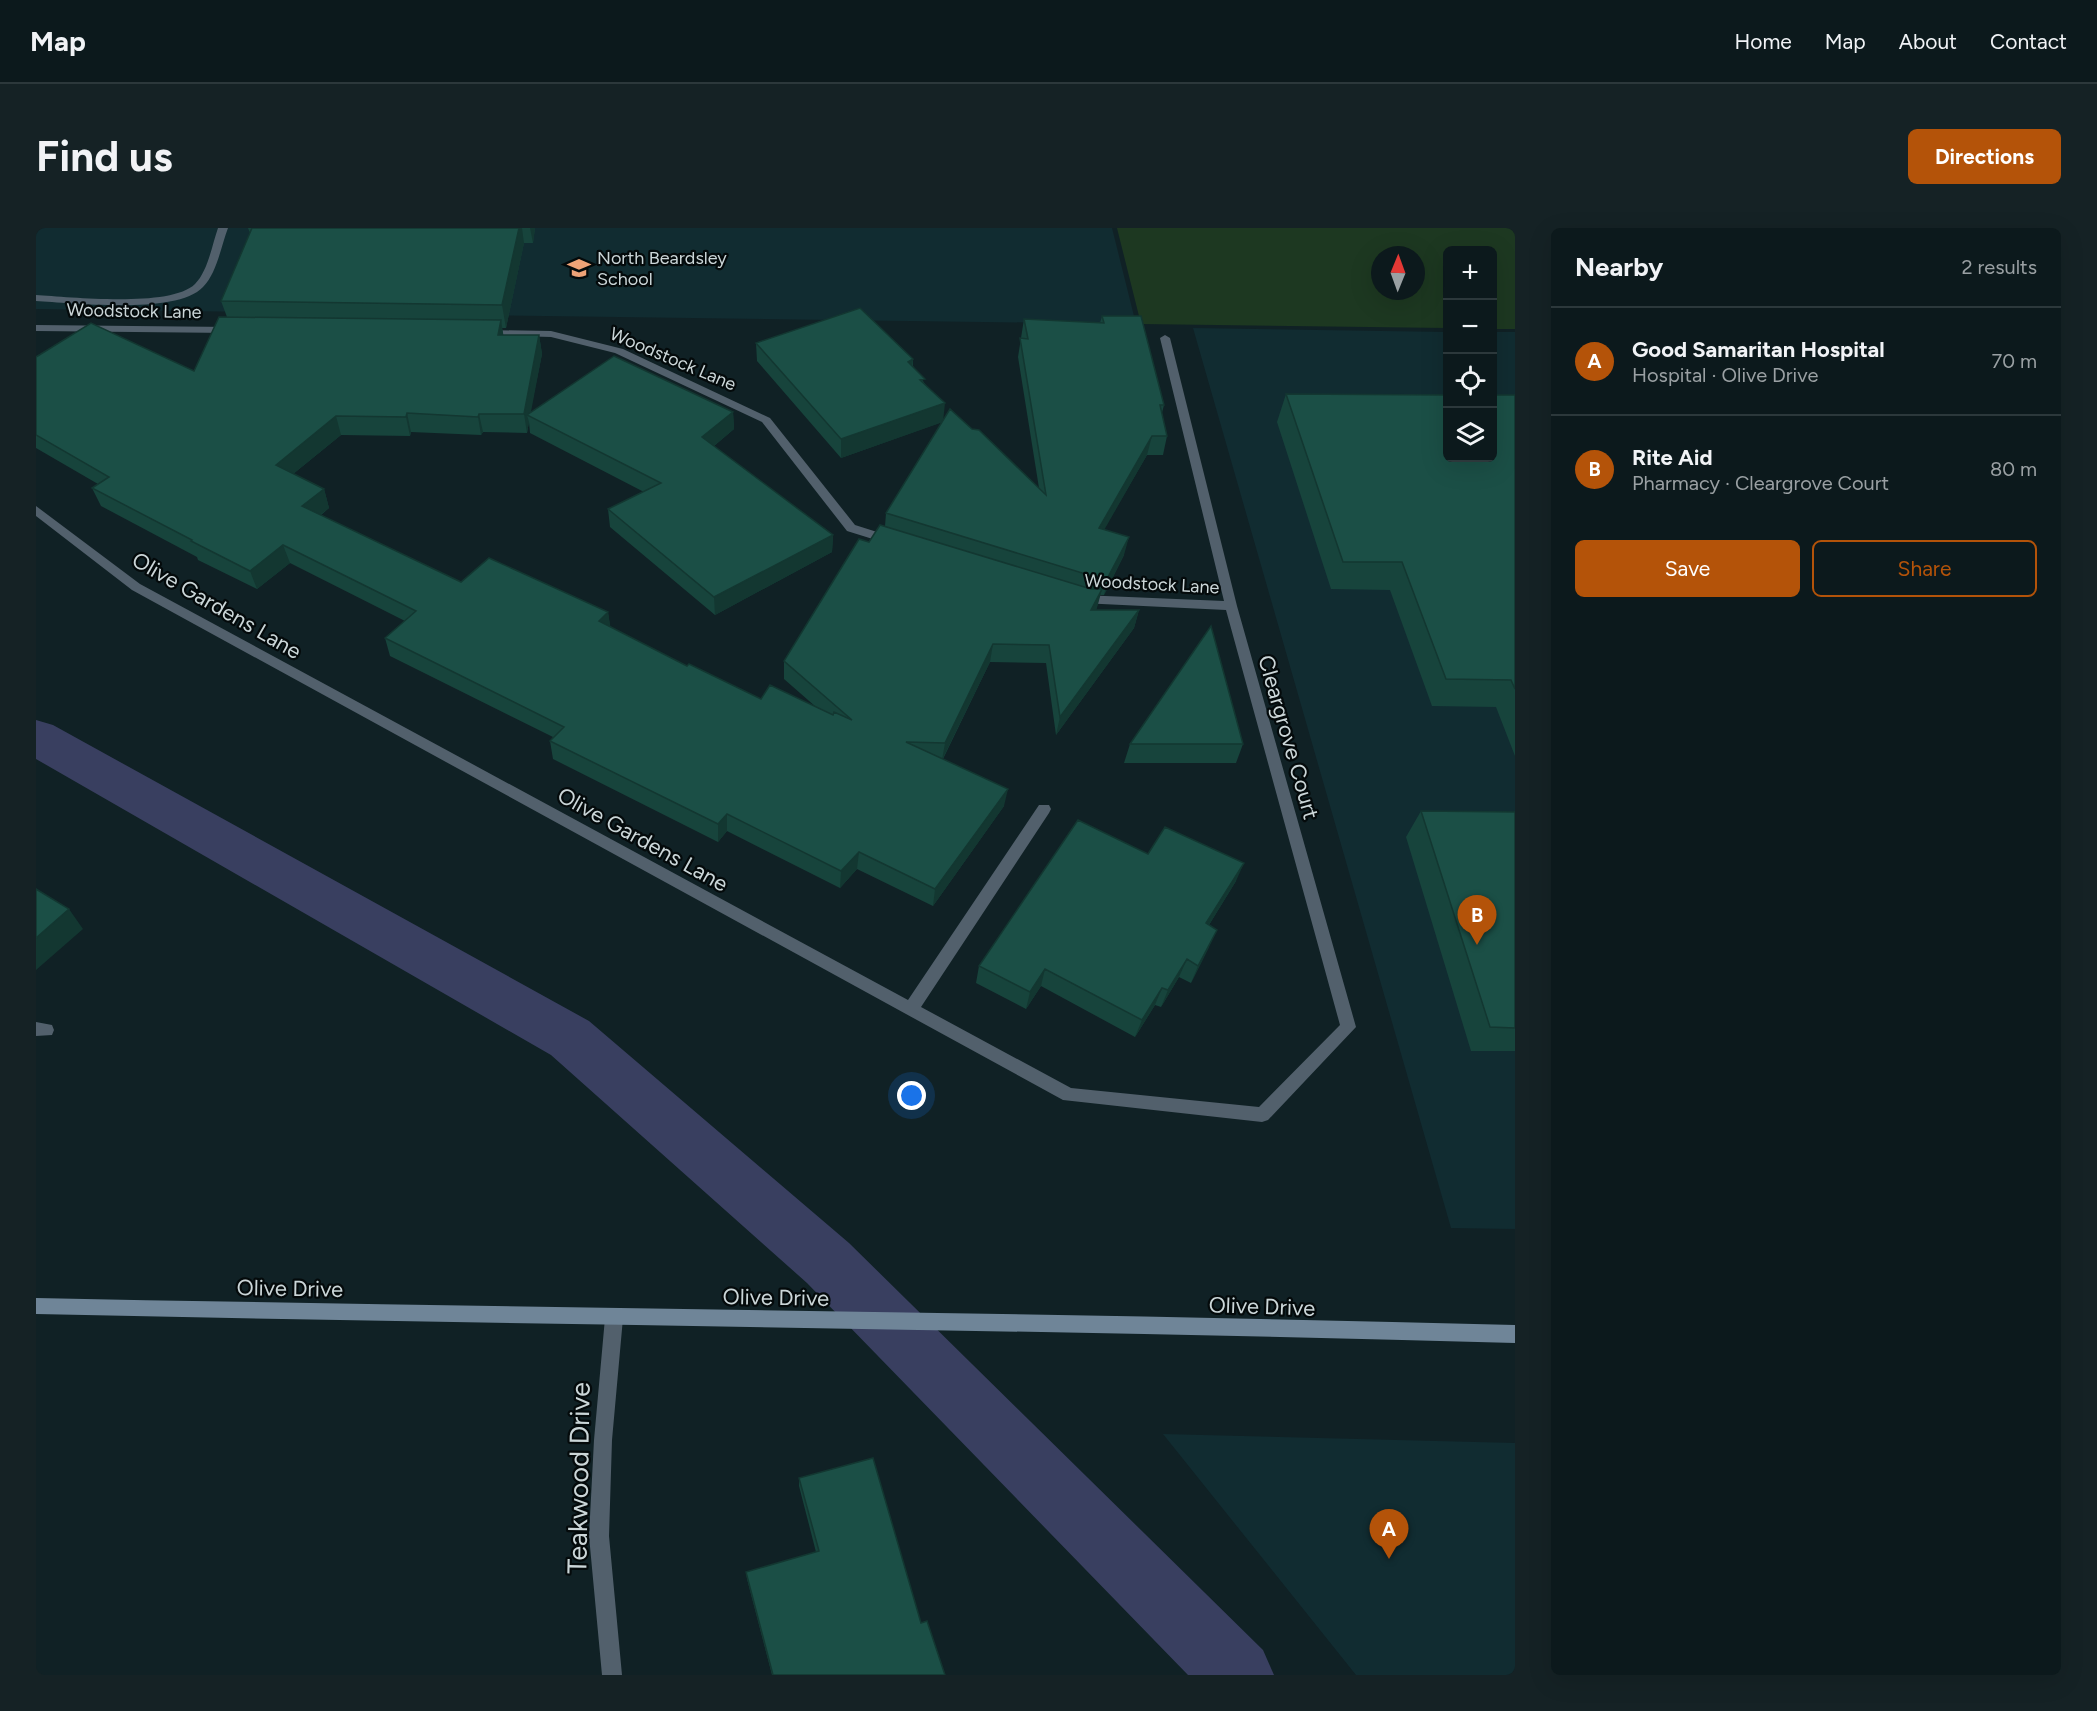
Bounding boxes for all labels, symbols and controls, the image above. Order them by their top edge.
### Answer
text: Map [30,24,86,58]
text: Home [1735,29,1792,54]
text: Map [1825,29,1866,54]
text: About [1899,29,1957,54]
text: Contact [1990,29,2067,54]
button: Directions [1908,129,2061,184]
text: Find us [36,131,173,182]
north arrow [1371,246,1425,300]
map controls [1443,246,1497,462]
button: + [1443,246,1497,300]
place label: North Beardsley School [597,247,727,290]
text: Nearby [1575,251,1663,283]
school or university icon: North Beardsley School [566,255,592,281]
text: 2 results [1961,255,2037,279]
street label: Woodstock Lane [66,299,202,323]
button: − [1443,300,1497,354]
street label: Woodstock Lane [607,323,740,396]
text: Good Samaritan Hospital [1632,336,1885,363]
text: A [1587,349,1602,373]
text: 70 m [1991,349,2037,373]
button: locate [1443,354,1497,408]
text: Hospital · Olive Drive [1632,363,1818,387]
button: layers [1443,408,1497,462]
text: Rite Aid [1632,444,1713,471]
text: B [1588,457,1601,481]
text: 80 m [1990,457,2037,481]
text: Pharmacy · Cleargrove Court [1632,471,1889,495]
button: Save [1575,540,1800,597]
button: Share [1812,540,2037,597]
street label: Olive Gardens Lane [127,546,306,665]
street label: Woodstock Lane [1084,569,1220,599]
street label: Cleargrove Court [1252,652,1325,822]
street label: Olive Gardens Lane [553,781,733,898]
pin: B [1458,896,1496,945]
your location [897,1081,926,1110]
street label: Olive Drive [236,1274,343,1303]
street label: Olive Drive [722,1283,829,1312]
street label: Olive Drive [1208,1291,1316,1322]
street label: Teakwood Drive [560,1382,597,1574]
pin: A [1370,1510,1408,1559]

